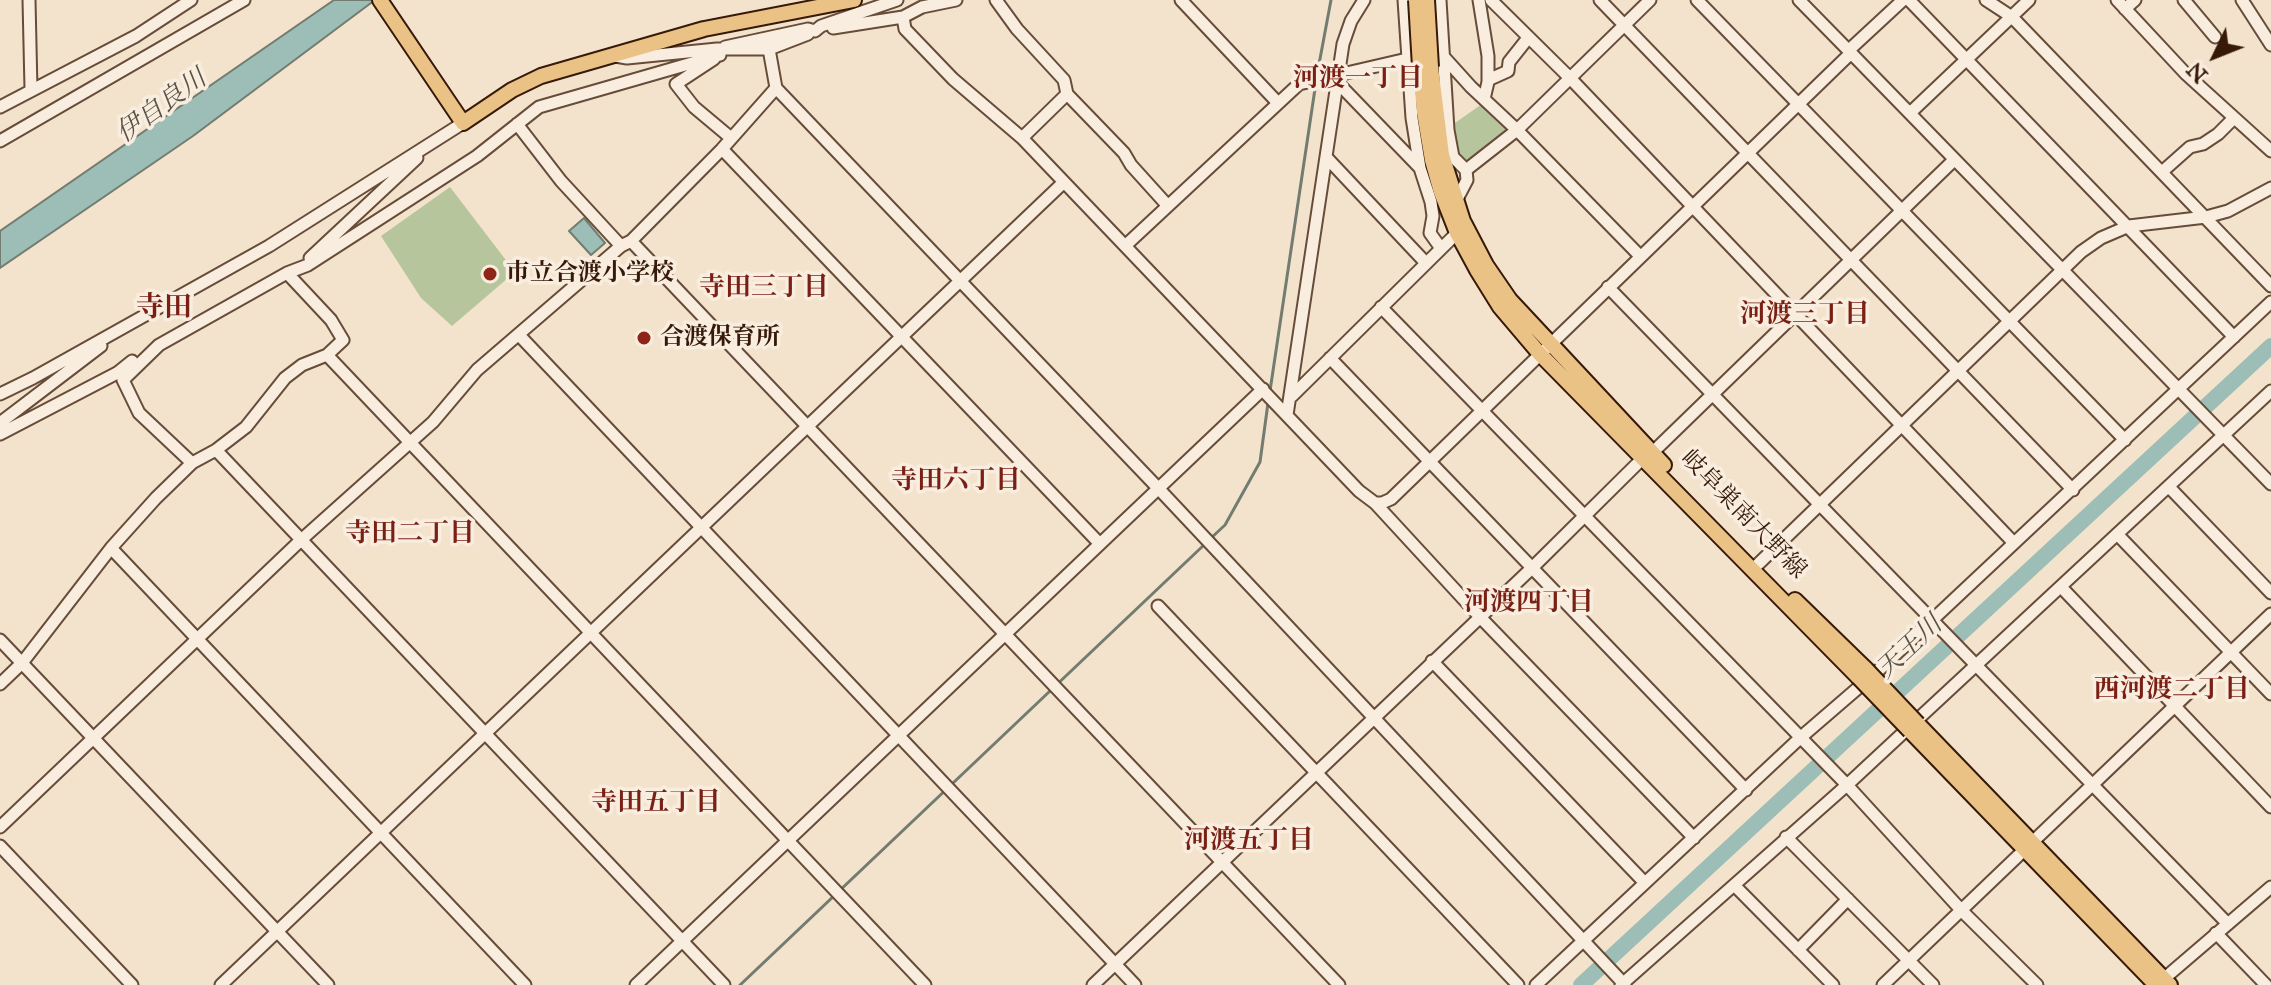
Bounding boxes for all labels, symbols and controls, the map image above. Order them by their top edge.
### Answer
north arrow [2175,16,2255,96]
text: N [2181,57,2213,89]
water label: 伊自良川 [111,64,213,150]
district label: 河渡一丁目 [1293,64,1423,96]
place label: 市立合渡小学校 [506,260,674,288]
marker: 市立合渡小学校 [481,265,499,283]
district label: 寺田三丁目 [699,273,829,305]
district label: 寺田 [136,292,192,326]
district label: 河渡三丁目 [1740,300,1870,332]
place label: 合渡保育所 [660,324,780,352]
marker: 合渡保育所 [635,329,653,347]
street label: 岐阜巣南大野線 [1674,445,1812,585]
district label: 寺田六丁目 [891,466,1021,498]
district label: 寺田二丁目 [345,519,475,551]
district label: 河渡四丁目 [1464,588,1594,620]
water label: 天王川 [1871,610,1949,686]
district label: 西河渡二丁目 [2094,675,2250,707]
district label: 寺田五丁目 [591,788,721,820]
district label: 河渡五丁目 [1184,826,1314,858]

